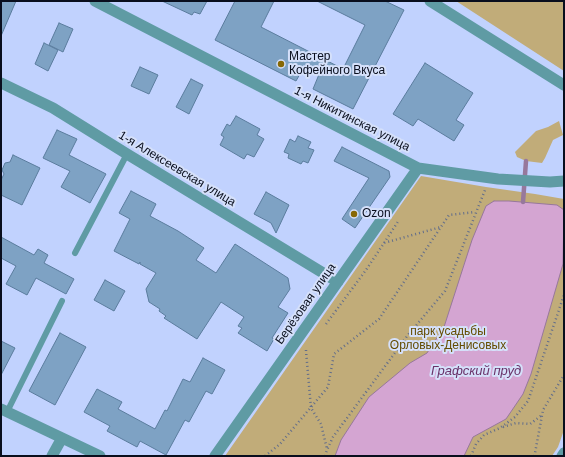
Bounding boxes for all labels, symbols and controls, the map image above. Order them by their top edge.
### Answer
place label: Мастер Кофейного Вкуса [289,50,385,78]
marker: Мастер Кофейного Вкуса [276,59,286,69]
street label: 1-я Никитинская улица [292,84,412,154]
street label: 1-я Алексеевская улица [116,128,238,210]
place label: Ozon [362,207,391,221]
marker: Ozon [349,209,359,219]
street label: Берёзовая улица [273,261,339,347]
park label: парк усадьбы Орловых-Денисовых [390,325,506,353]
water label: Графский пруд [431,363,521,379]

